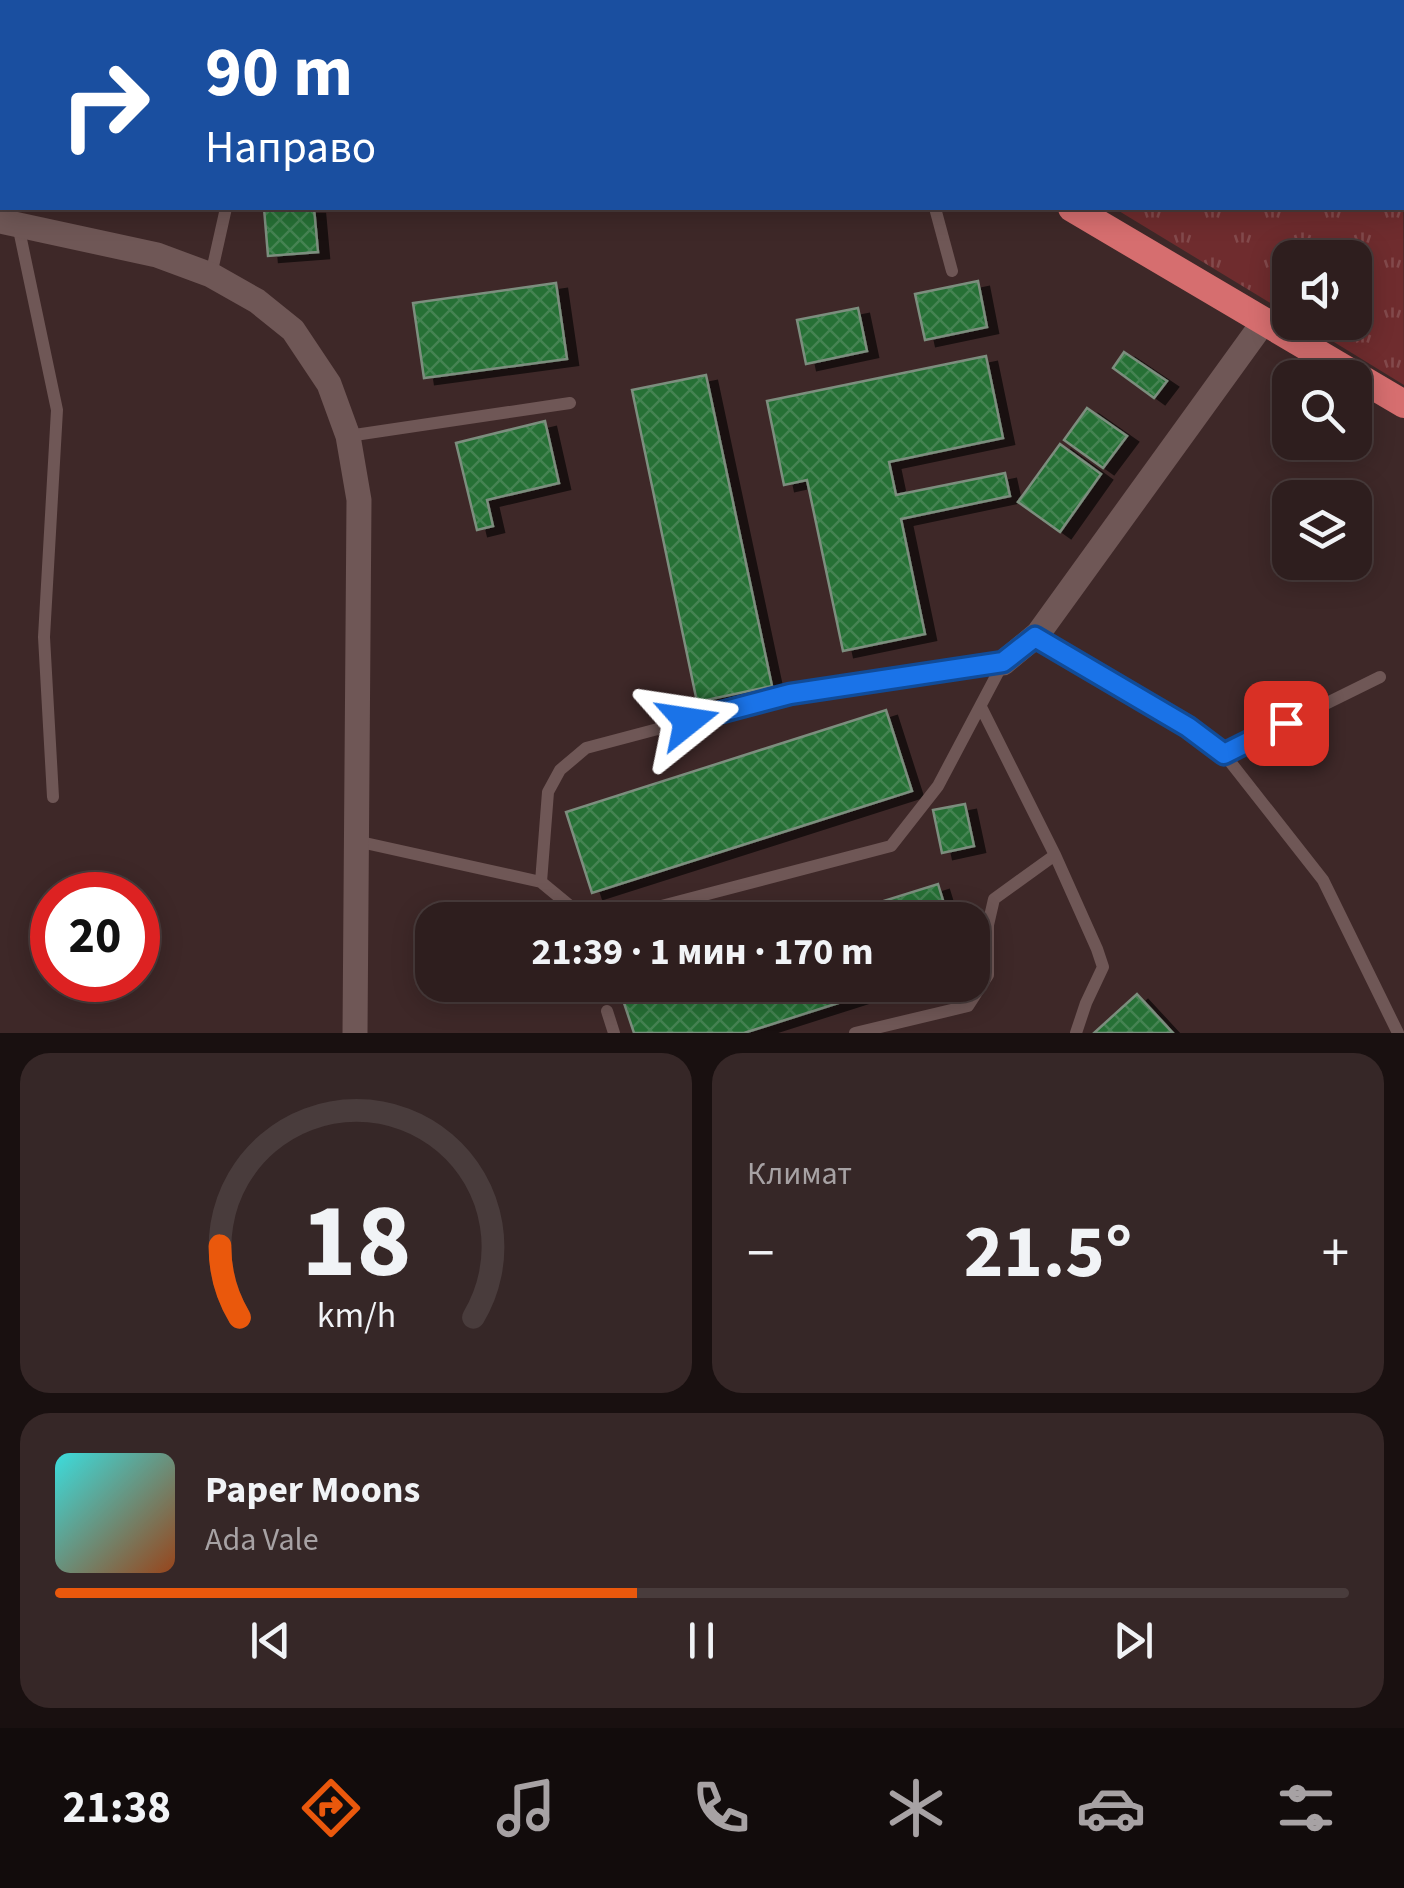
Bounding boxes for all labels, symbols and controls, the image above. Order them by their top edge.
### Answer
text: 90 m [205,23,353,123]
icon: right [40,40,170,170]
text: Направо [205,116,376,180]
map controls [1272,240,1372,580]
button: sound [1272,240,1372,340]
button: search [1272,360,1372,460]
button: layers [1272,480,1372,580]
position arrow [636,669,740,773]
pin [1244,681,1329,766]
icon: arrive [1259,696,1314,751]
speed limit sign: 20 [30,872,160,1002]
text: 21:39 · 1 мин · 170 m [531,925,874,979]
text: Климат [747,1151,852,1197]
text: 18 [301,1169,411,1317]
text: 21.5° [964,1199,1132,1306]
text: − [747,1215,774,1293]
text: + [1322,1215,1349,1293]
text: km/h [316,1290,396,1341]
text: Paper Moons [205,1463,420,1517]
text: Ada Vale [205,1517,319,1563]
icon: previous [243,1613,298,1668]
icon: pause [674,1613,729,1668]
icon: next [1106,1613,1161,1668]
icon: directions [296,1773,366,1843]
icon: music [491,1773,561,1843]
icon: phone [686,1773,756,1843]
icon: climate [881,1773,951,1843]
icon: car [1076,1773,1146,1843]
icon: filters [1271,1773,1341,1843]
text: 21:38 [63,1776,171,1840]

